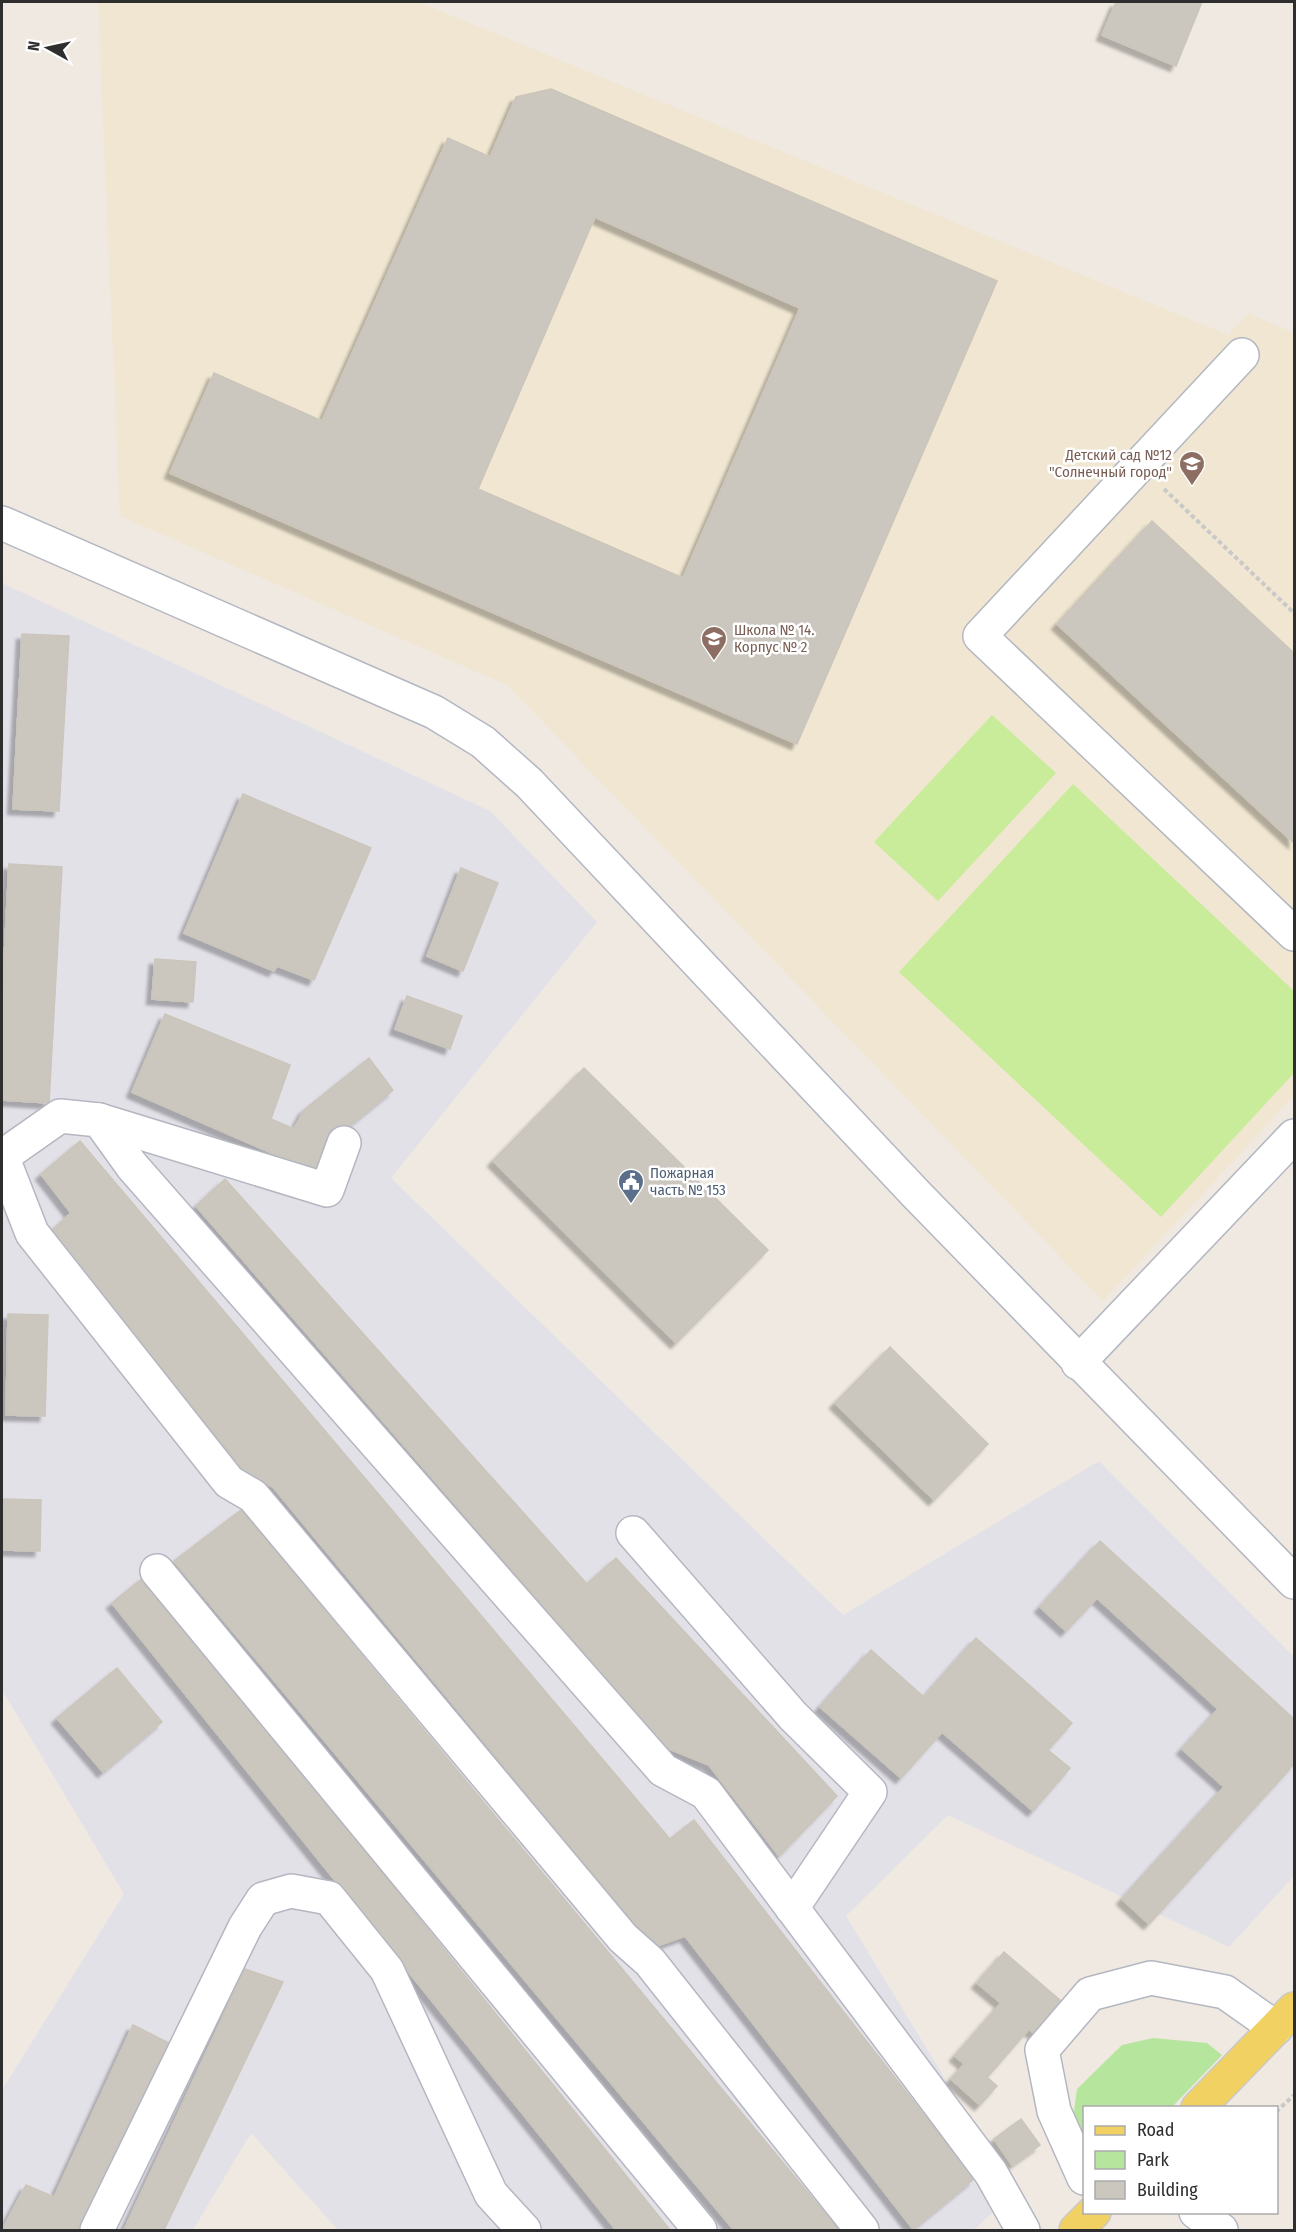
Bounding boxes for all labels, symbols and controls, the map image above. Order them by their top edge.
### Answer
north arrow [18,18,78,78]
text: N [24,40,44,52]
place label: Детский сад №12 "Солнечный город" [1049,446,1172,481]
school or university icon: Детский сад №12 "Солнечный город" [1177,449,1207,487]
place label: Школа № 14. Корпус № 2 [734,621,815,656]
school or university icon: Школа № 14. Корпус № 2 [699,624,729,662]
place label: Пожарная часть № 153 [650,1164,726,1199]
public building icon: Пожарная часть № 153 [616,1167,646,1205]
legend [1083,2106,1278,2214]
text: Road [1137,2119,1174,2141]
text: Park [1137,2149,1170,2171]
text: Building [1137,2179,1198,2201]

